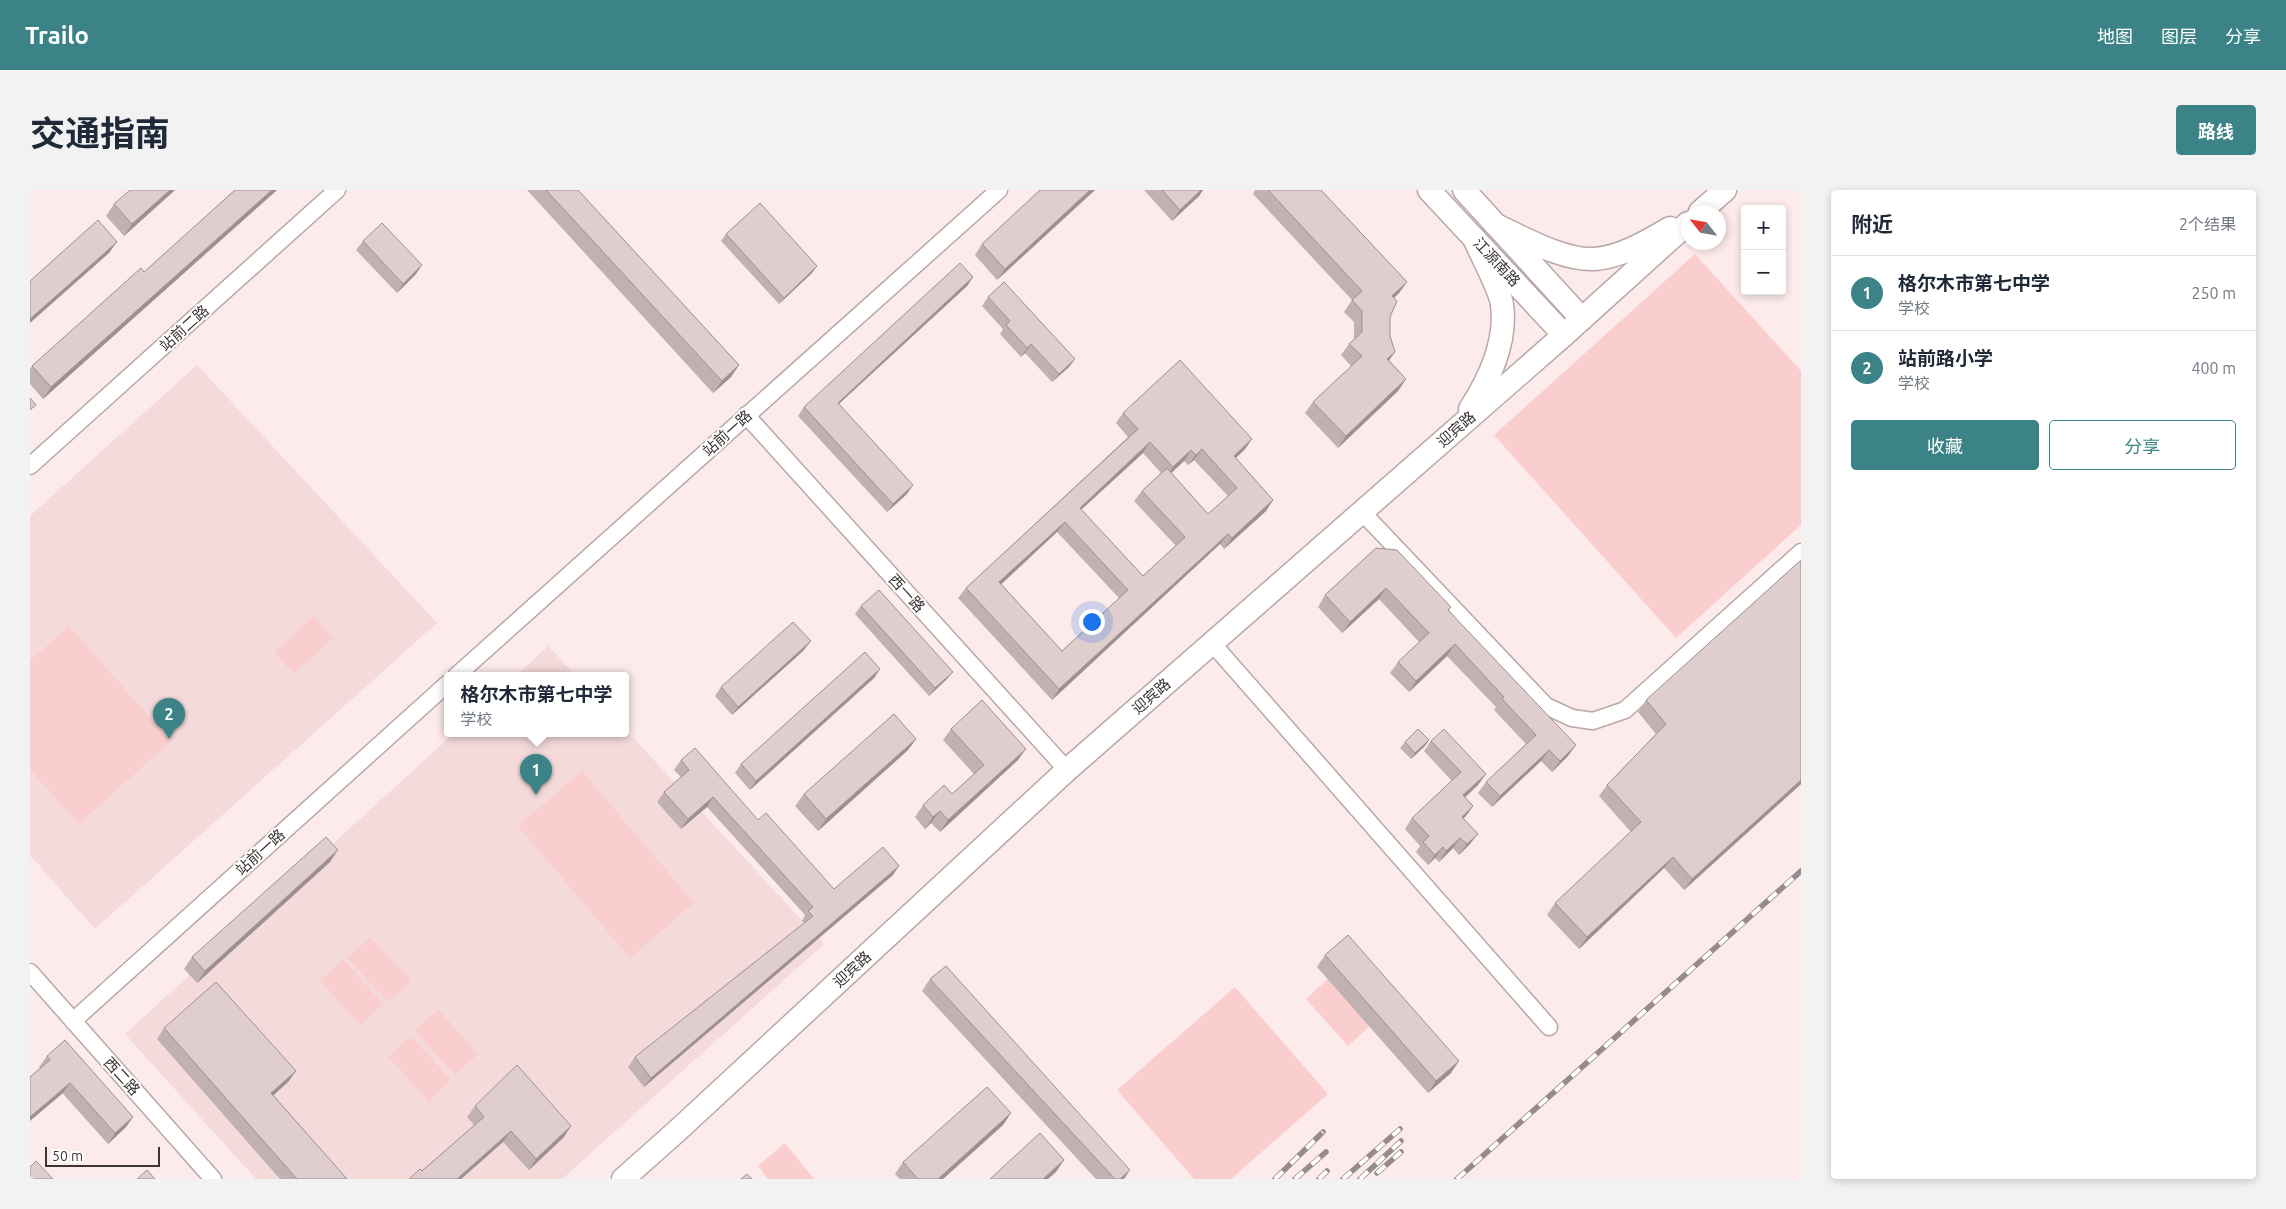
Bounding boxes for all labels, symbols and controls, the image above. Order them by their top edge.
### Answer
text: Trailo [25,22,89,49]
text: 地图 [2097,26,2133,46]
text: 图层 [2161,26,2197,46]
text: 分享 [2225,26,2261,46]
button: 路线 [2176,105,2256,155]
text: 交通指南 [30,113,170,153]
north arrow [1681,205,1726,250]
map controls [1741,205,1786,295]
button: + [1741,205,1786,250]
text: 附近 [1851,212,1893,236]
text: 2个结果 [2179,215,2236,233]
street label: 江源南路 [1470,234,1524,290]
button: − [1741,250,1786,295]
text: 格尔木市第七中学 [1898,272,2050,294]
text: 1 [1862,284,1872,302]
text: 250 m [2191,284,2236,302]
text: 学校 [1898,299,1930,317]
street label: 站前二路 [156,302,212,354]
text: 站前路小学 [1898,347,1993,369]
text: 2 [1862,359,1872,377]
text: 400 m [2191,359,2236,377]
text: 学校 [1898,374,1930,392]
street label: 站前一路 [699,407,755,459]
street label: 迎宾路 [1433,408,1479,450]
button: 收藏 [1851,420,2039,470]
button: 分享 [2049,420,2236,470]
street label: 西一路 [886,571,928,615]
your location [1079,609,1105,635]
popup [444,672,629,737]
street label: 迎宾路 [1128,675,1174,717]
text: 格尔木市第七中学 [460,683,613,705]
pin: 2 [153,698,185,739]
text: 学校 [460,710,493,728]
pin: 1 [520,754,552,795]
street label: 站前一路 [232,826,288,878]
street label: 迎宾路 [830,947,874,991]
street label: 西二路 [101,1054,143,1098]
scale bar [45,1144,160,1167]
text: 50 m [52,1148,83,1164]

